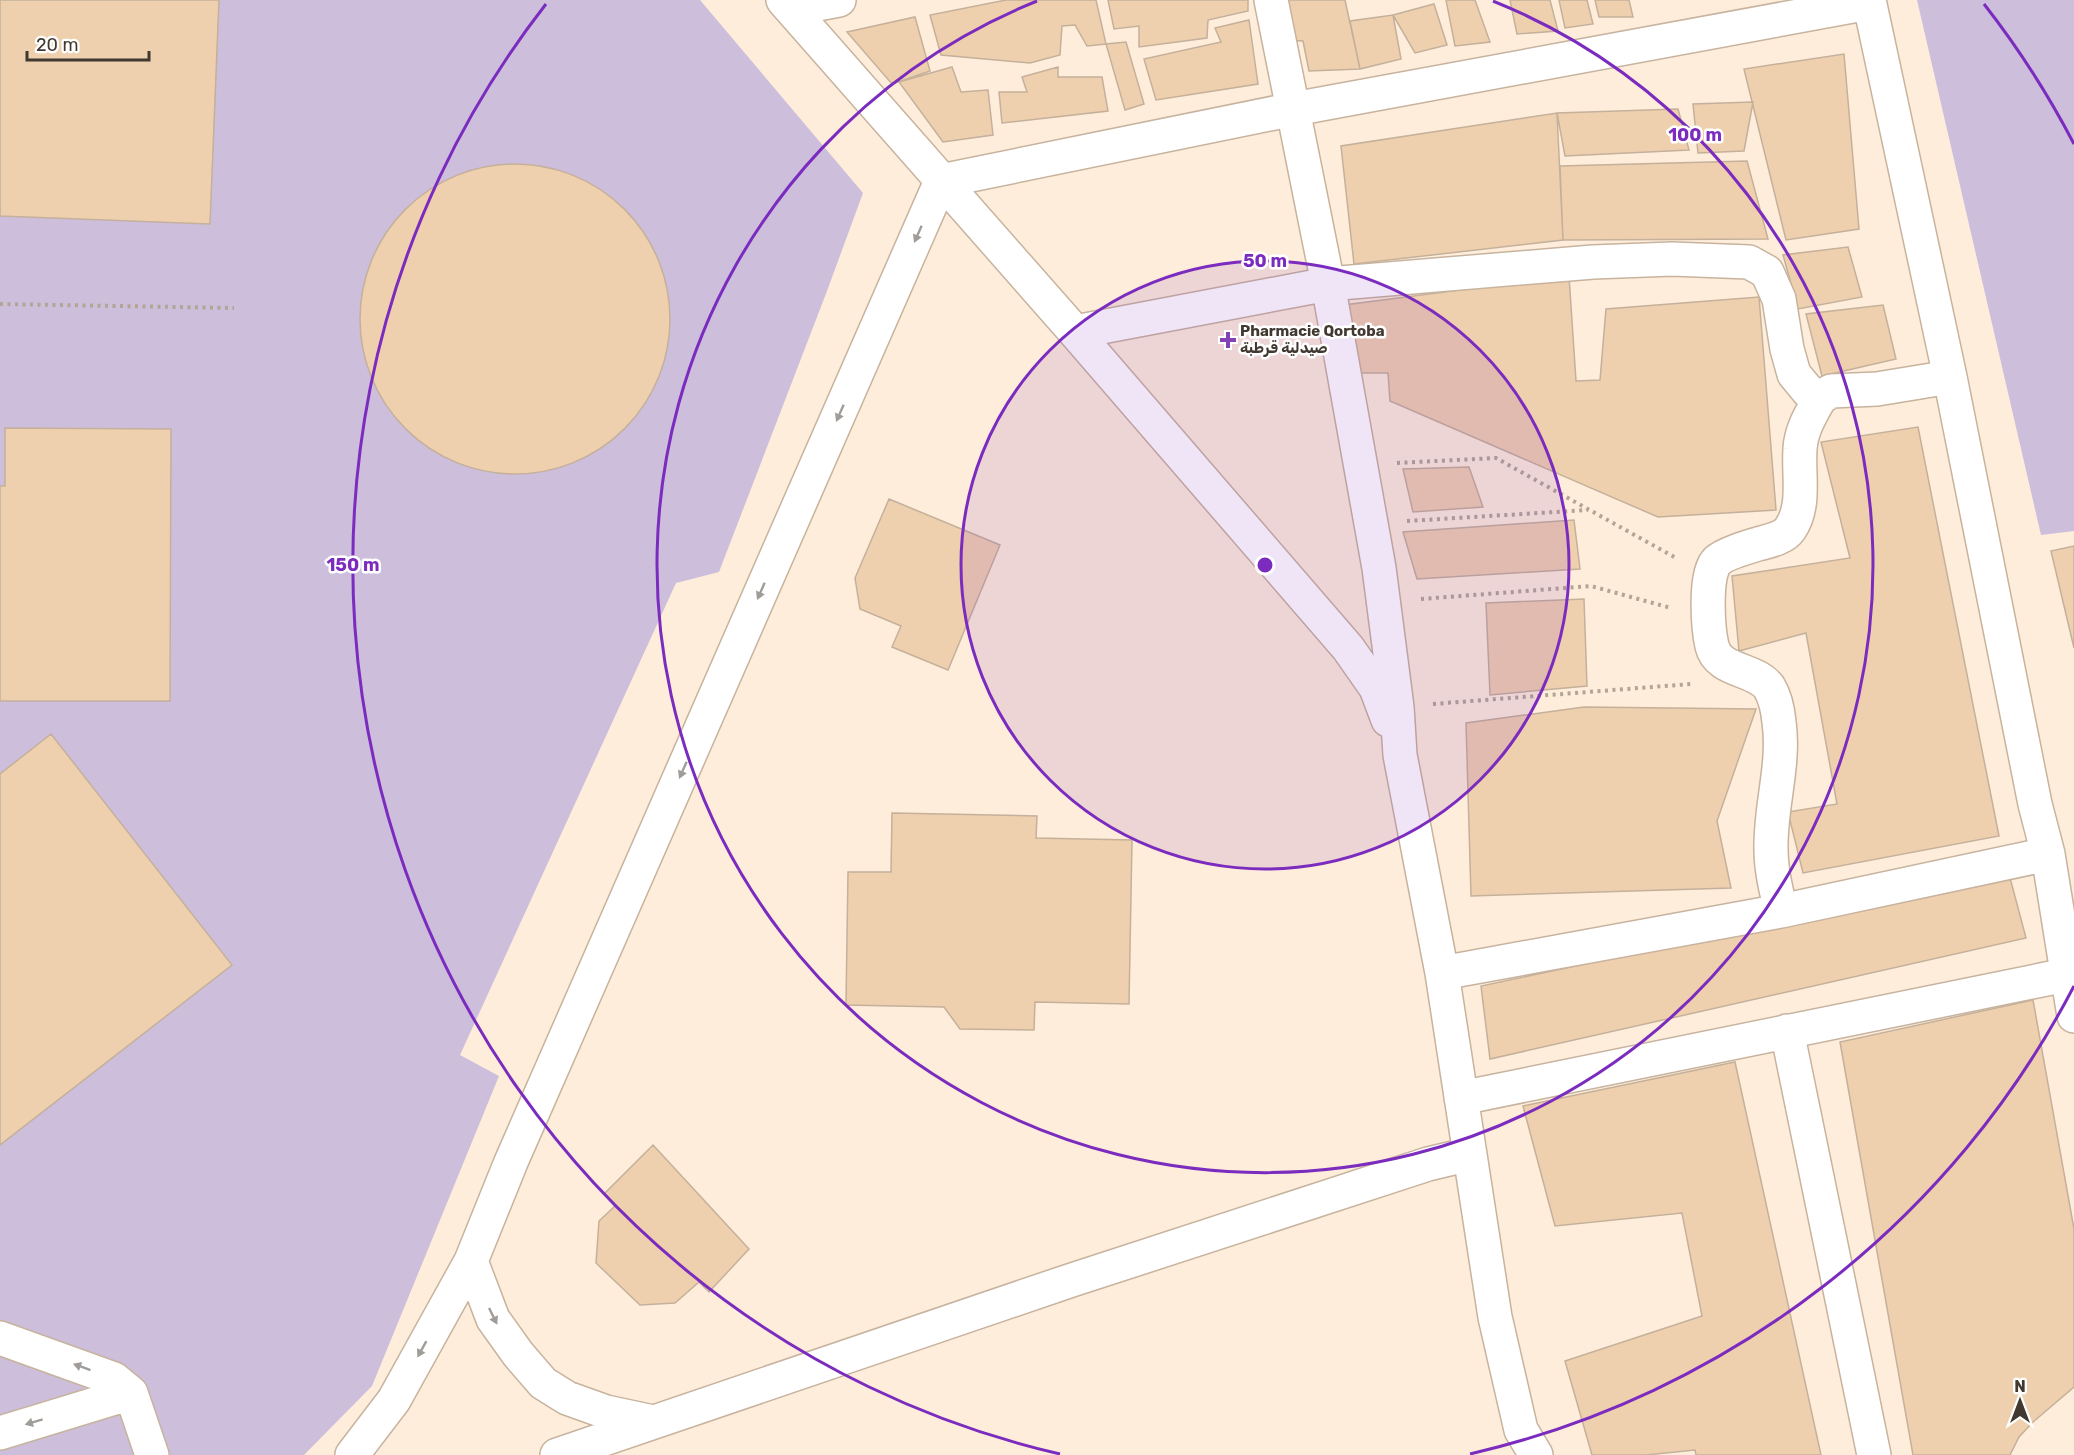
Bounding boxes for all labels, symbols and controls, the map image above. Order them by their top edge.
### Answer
scale bar [27,24,148,62]
text: 20 m [36,34,78,56]
text: 100 m [1668,124,1722,146]
one-way arrow [913,226,923,244]
text: 50 m [1243,250,1287,272]
place label: Pharmacie Qortoba صيدلية قرطبة [1240,322,1385,357]
marker: Pharmacie Qortoba صيدلية قرطبة [1221,333,1235,347]
one-way arrow [835,404,844,421]
text: 150 m [326,554,380,576]
centre of rings [1255,555,1275,575]
one-way arrow [756,583,766,601]
one-way arrow [678,761,687,779]
one-way arrow [488,1307,497,1324]
one-way arrow [417,1341,427,1358]
one-way arrow [73,1362,91,1372]
north arrow [1990,1371,2050,1431]
text: N [2014,1377,2026,1396]
one-way arrow [25,1418,43,1427]

